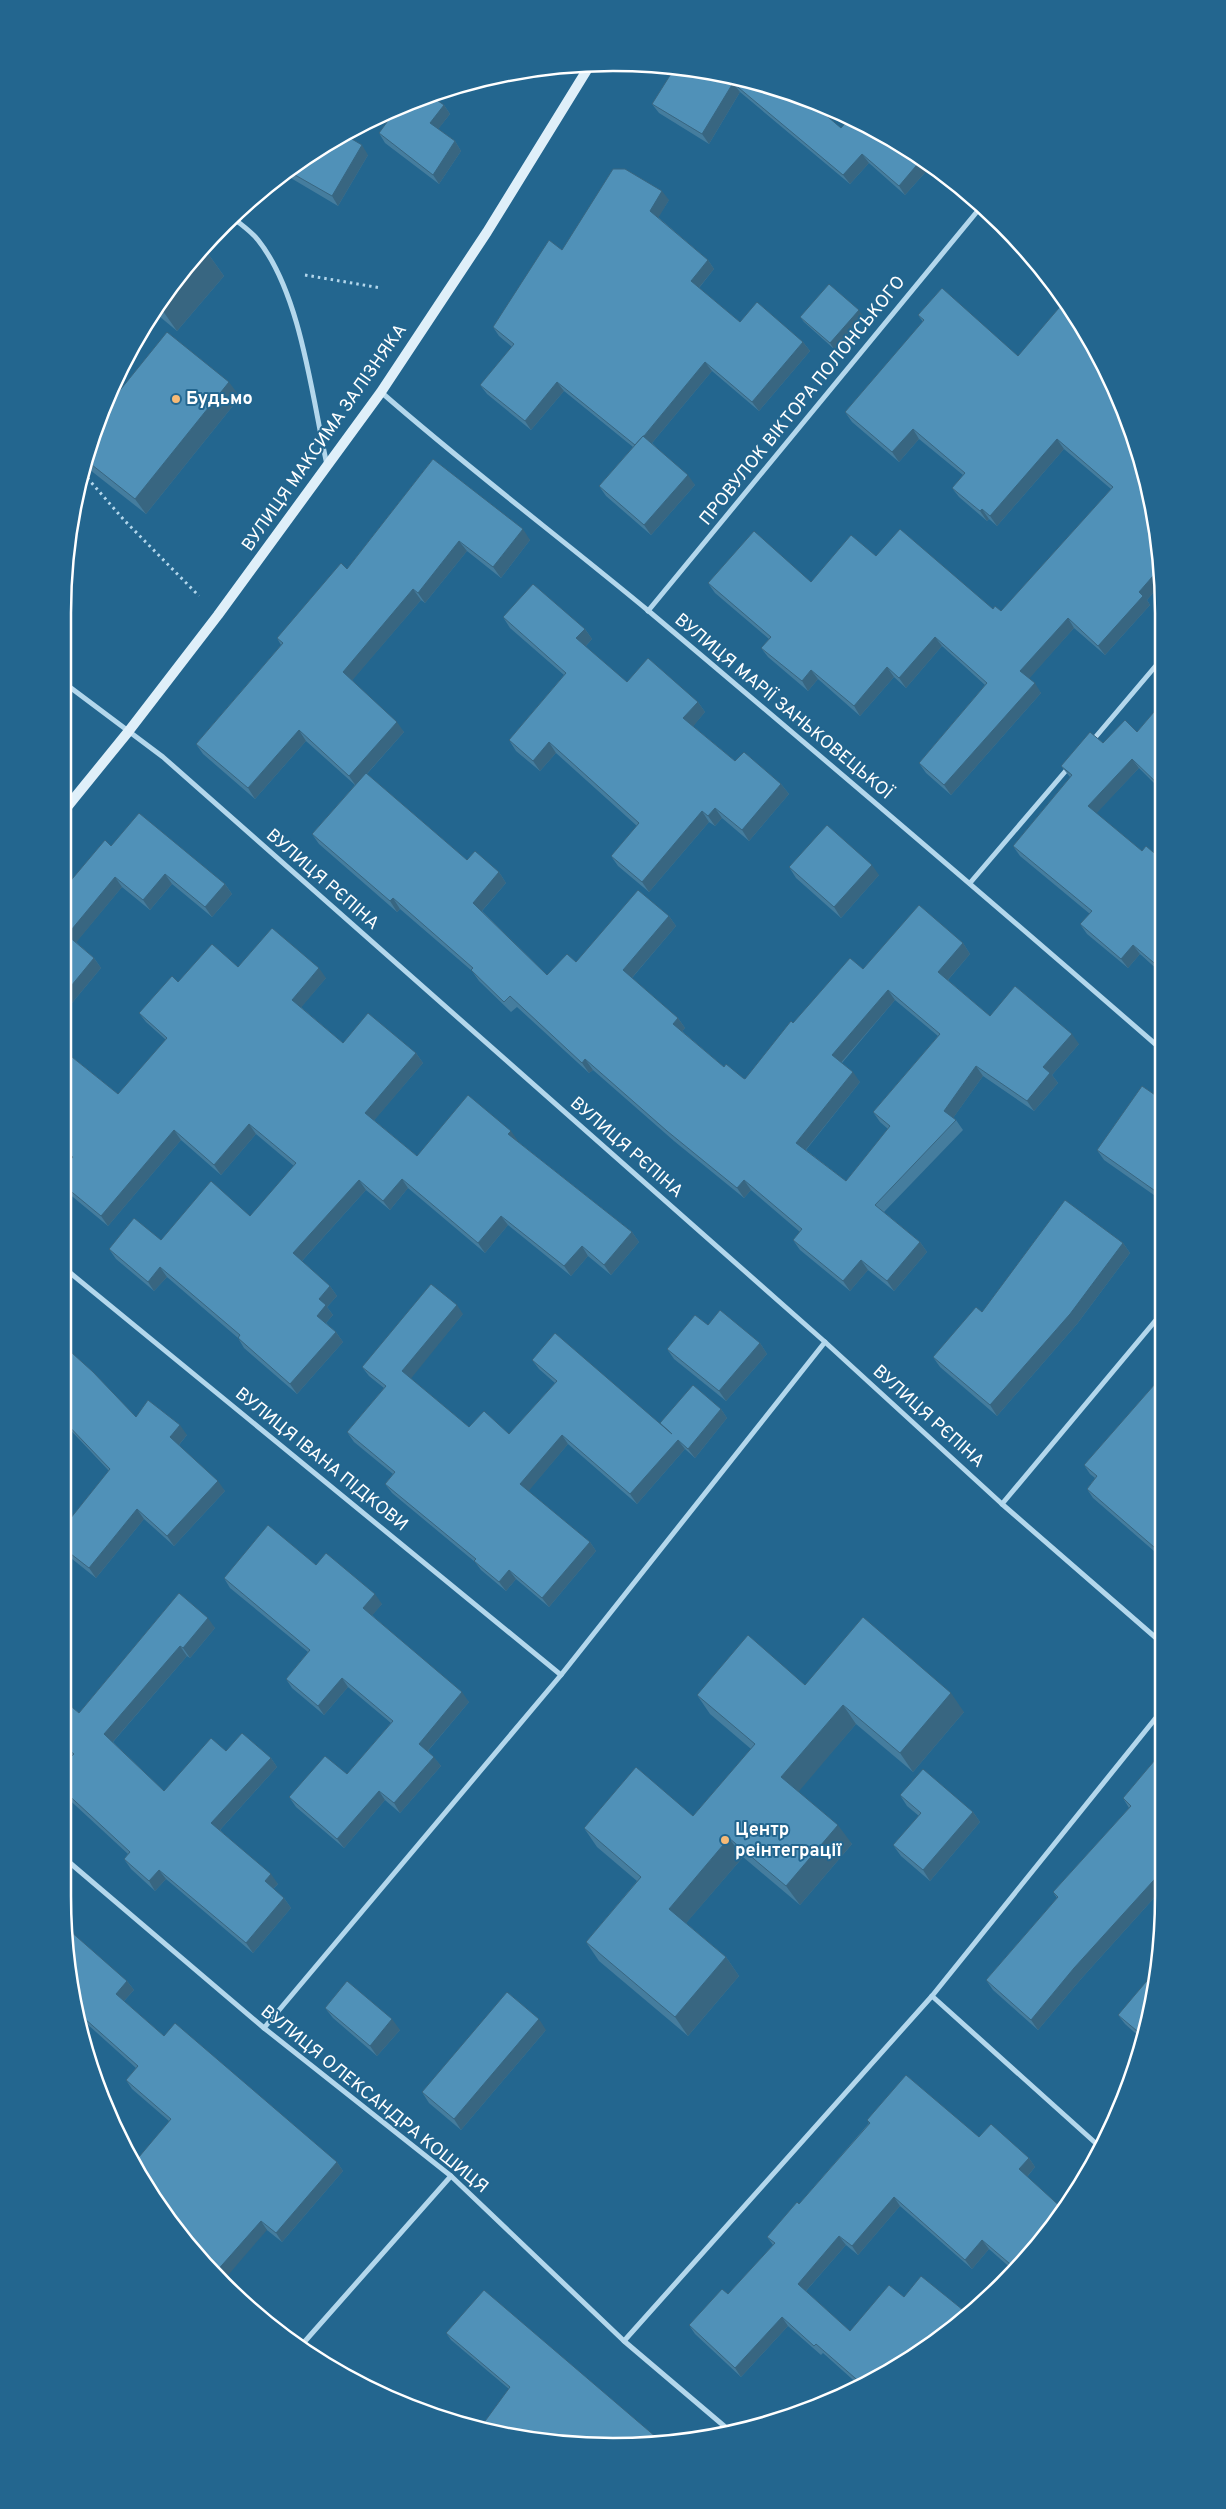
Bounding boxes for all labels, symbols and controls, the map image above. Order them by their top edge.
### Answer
street label: ПРОВУЛОК ВІКТОРА ПОЛОНСЬКОГО [695,271,911,531]
street label: ВУЛИЦЯ МАКСИМА ЗАЛІЗНЯКА [237,320,413,556]
place label: Будьмо [186,388,253,411]
marker: Будьмо [170,393,182,405]
street label: ВУЛИЦЯ МАРІЇ ЗАНЬКОВЕЦЬКОЇ [669,607,899,806]
street label: ВУЛИЦЯ РЄПІНА [261,824,383,936]
street label: ВУЛИЦЯ РЄПІНА [565,1092,687,1204]
street label: ВУЛИЦЯ РЄПІНА [867,1361,989,1473]
street label: ВУЛИЦЯ ІВАНА ПІДКОВИ [230,1383,412,1537]
place label: Центр реінтеграції [735,1819,842,1863]
marker: Центр реінтеграції [719,1834,731,1846]
street label: ВУЛИЦЯ ОЛЕКСАНДРА КОШИЦЯ [255,2001,493,2199]

